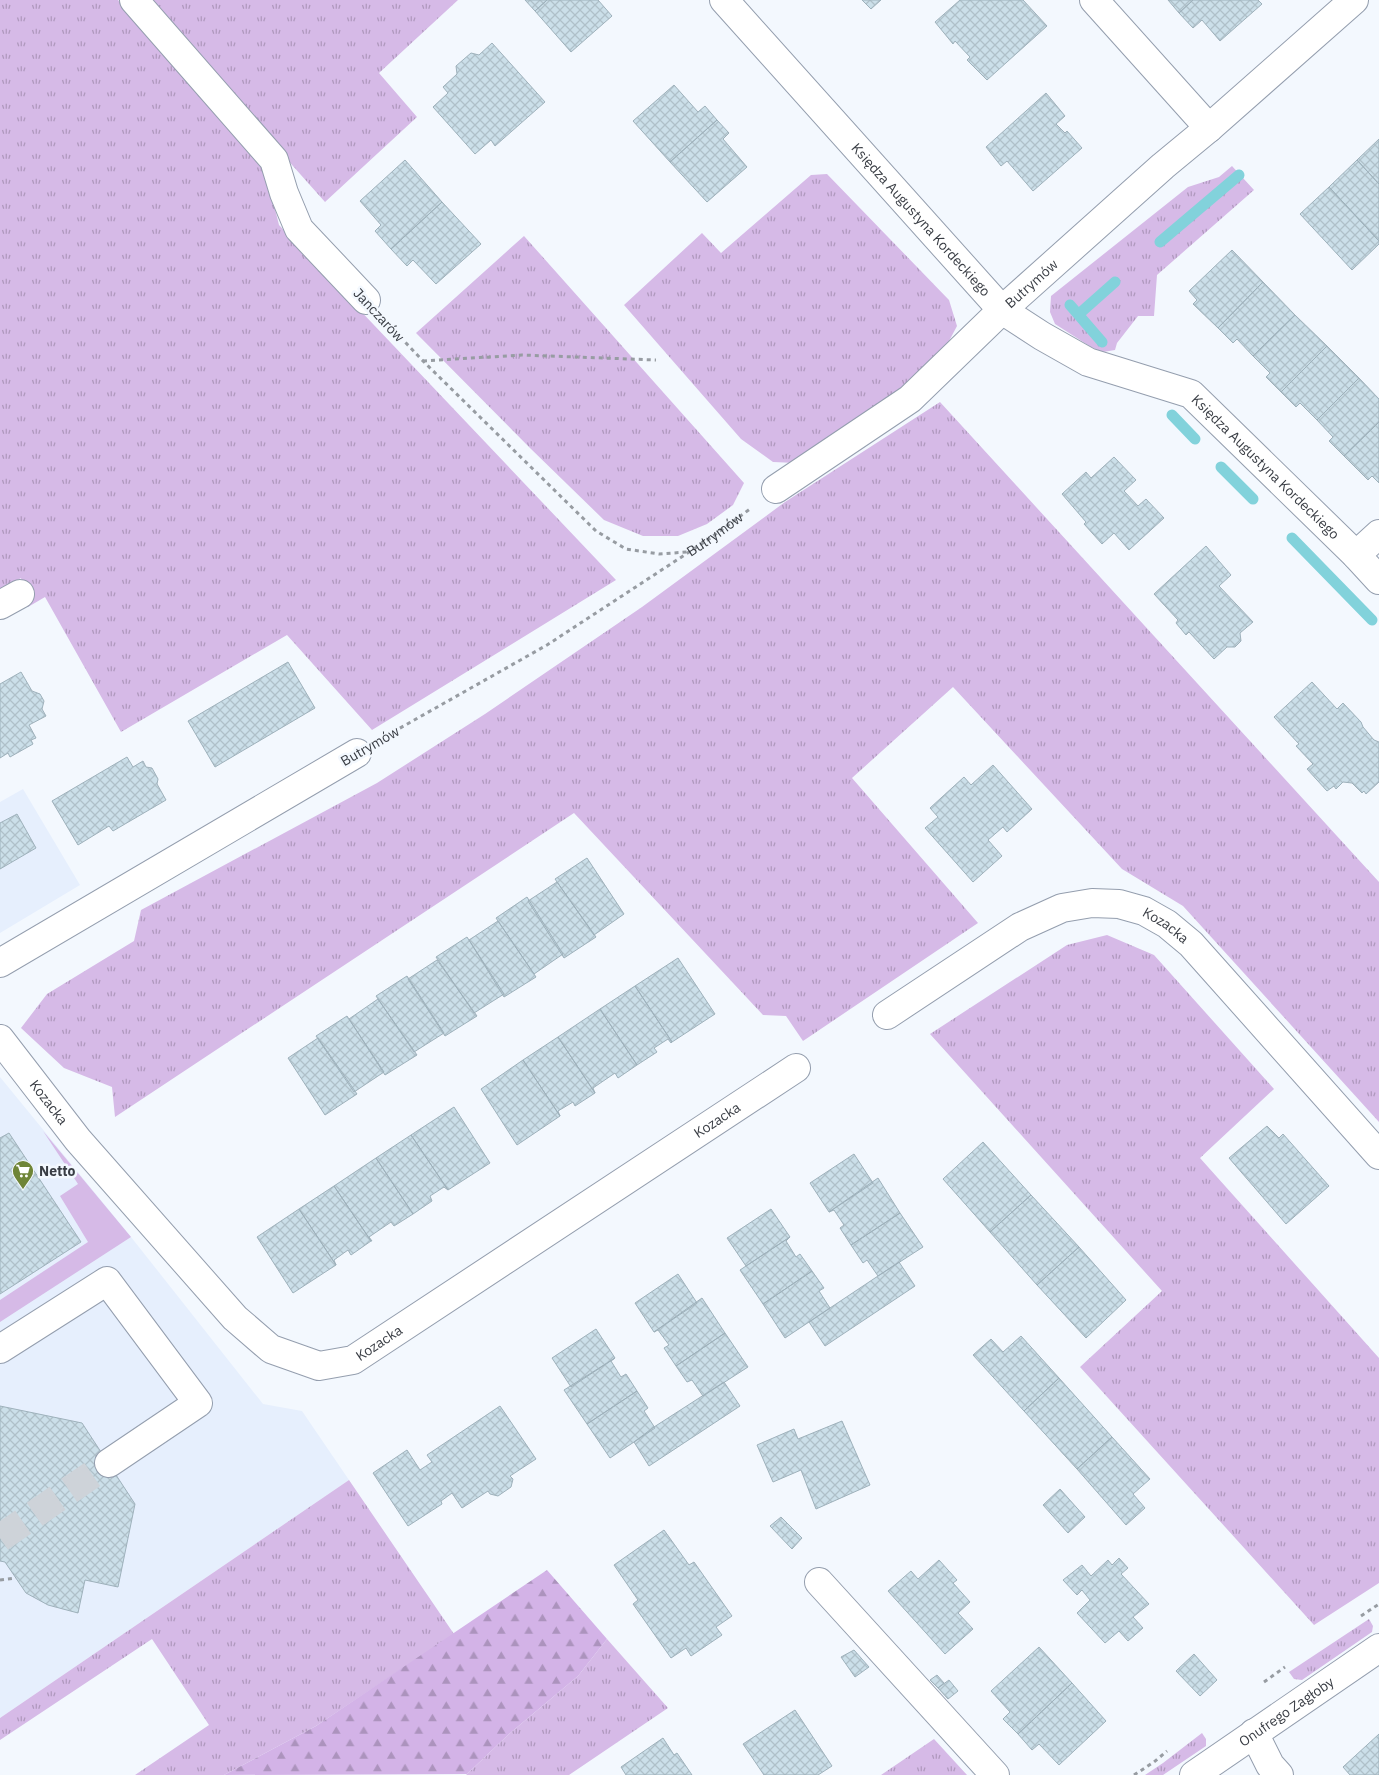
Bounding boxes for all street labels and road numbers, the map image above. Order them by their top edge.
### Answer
street label: Księdza Augustyna Kordeckiego [847,139,995,300]
street label: Butrymów [1001,255,1062,312]
street label: Janczarów [350,284,409,346]
street label: Księdza Augustyna Kordeckiego [1188,390,1344,543]
street label: Butrymów [683,508,747,560]
street label: Butrymów [337,722,403,770]
street label: Kozacka [1140,903,1193,948]
street label: Kozacka [26,1076,72,1129]
street label: Kozacka [690,1098,744,1142]
street label: Kozacka [352,1321,406,1365]
street label: Onufrego Zagłoby [1235,1673,1337,1751]

